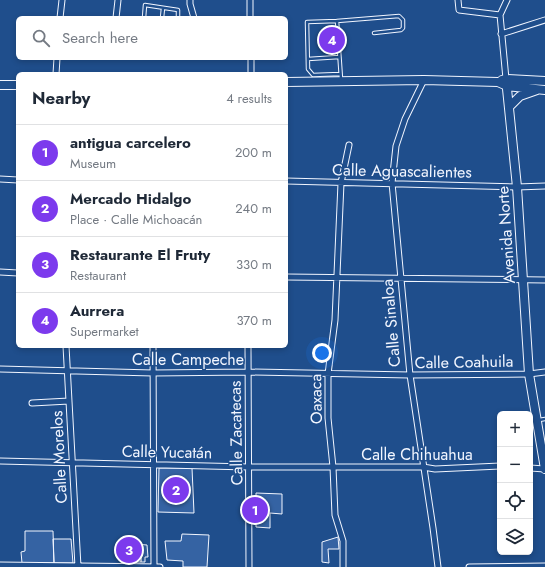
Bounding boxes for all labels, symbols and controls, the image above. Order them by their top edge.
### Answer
search box [16,16,288,60]
pin: 4 [319,25,345,55]
icon: search [30,27,52,49]
text: Search here [62,27,138,49]
text: Nearby [32,86,90,110]
text: 4 results [226,89,272,108]
text: antigua carcelero [70,132,191,154]
text: 1 [42,143,48,162]
text: 200 m [235,143,272,162]
text: Museum [70,154,116,173]
street label: Calle Aguascalientes [332,158,472,184]
street label: Avenida Norte [491,185,521,285]
text: Mercado Hidalgo [70,188,191,210]
text: 2 [41,199,49,218]
text: 240 m [235,199,272,218]
text: Place · Calle Michoacán [70,210,202,229]
text: Restaurante El Fruty [70,244,210,266]
text: 3 [41,255,49,274]
text: 330 m [236,255,272,274]
text: Restaurant [70,266,126,285]
street label: Calle Sinaloa [376,278,406,368]
text: Aurrera [70,300,124,322]
text: 4 [40,311,50,330]
text: 370 m [236,311,272,330]
text: Supermarket [70,322,139,341]
your location [312,343,332,363]
street label: Calle Campeche [132,348,244,371]
street label: Calle Coahuila [414,350,514,374]
street label: Oaxaca [304,374,328,424]
street label: Calle Zacatecas [224,380,248,486]
street label: Calle Morelos [45,410,73,504]
map controls [497,411,533,555]
button: + [497,411,533,447]
street label: Calle Yucatán [122,440,212,464]
street label: Calle Chihuahua [361,443,473,466]
button: − [497,447,533,483]
pin: 2 [163,475,189,505]
button: locate [497,483,533,519]
pin: 1 [242,495,268,525]
button: layers [497,519,533,555]
pin: 3 [116,535,142,565]

